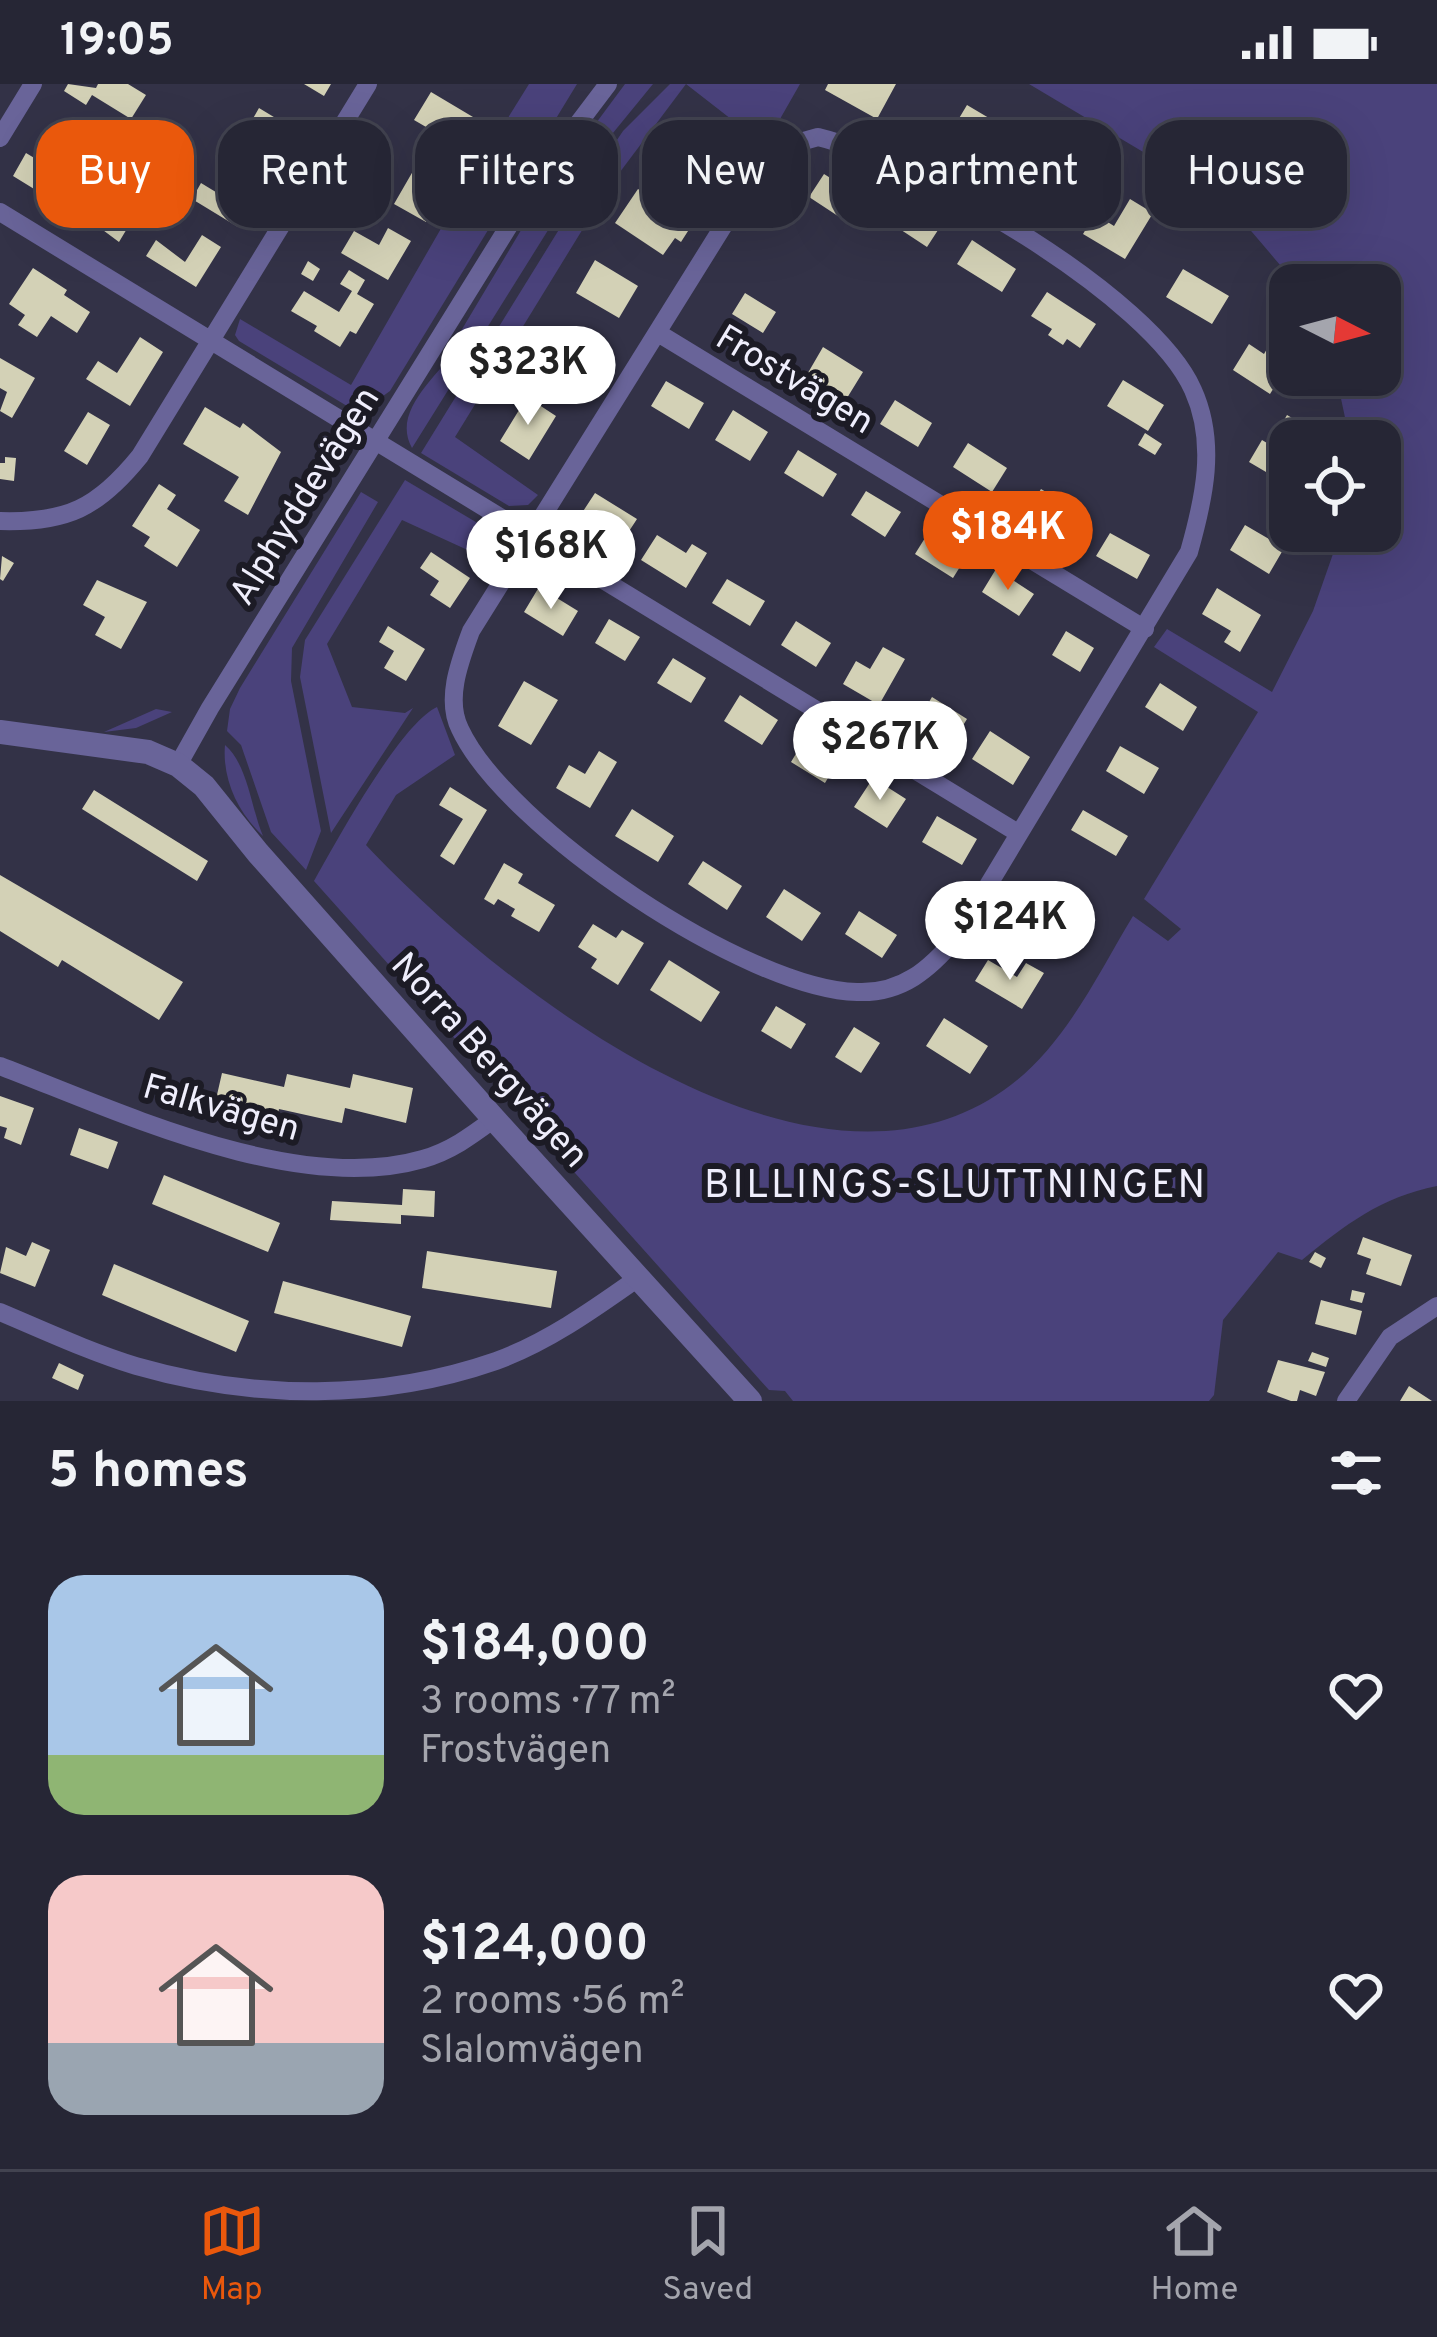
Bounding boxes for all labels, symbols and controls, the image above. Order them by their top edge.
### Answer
text: 19:05 [60,14,174,71]
chip: Buy [36,120,194,228]
chip: Rent [218,120,391,228]
chip: Filters [415,120,618,228]
chip: New [642,120,808,228]
chip: Apartment [832,120,1121,228]
chip: House [1145,120,1347,228]
north arrow [1269,264,1401,396]
map controls [1269,264,1401,552]
street label: Frostvägen [706,316,881,447]
pin: $323K [444,326,612,428]
text: $323K [468,340,588,389]
street label: Alphyddevägen [221,379,392,615]
button: locate [1269,420,1401,552]
pin: $184K [924,491,1092,593]
text: $184K [950,505,1066,554]
pin: $168K [467,510,635,612]
text: $168K [493,524,609,573]
pin: $267K [796,701,964,803]
text: $267K [820,715,940,764]
pin: $124K [926,881,1094,983]
text: $124K [952,895,1068,944]
street label: Norra Bergvägen [379,944,597,1179]
street label: Falkvägen [137,1066,305,1154]
district label: BILLINGS-SLUTTNINGEN [704,1163,1208,1212]
icon: filters [1323,1440,1389,1506]
text: 5 homes [48,1441,249,1506]
text: $184,000 [420,1614,650,1679]
icon: home [144,1623,288,1767]
icon: heart [1323,1662,1389,1728]
text: 3 rooms · 77 m² [420,1679,676,1728]
text: Frostvägen [420,1728,611,1777]
text: $124,000 [420,1914,649,1979]
icon: home [144,1923,288,2067]
icon: heart [1323,1962,1389,2028]
text: 2 rooms · 56 m² [420,1979,685,2028]
text: Slalomvägen [420,2028,644,2077]
tab: Map [199,2198,265,2312]
tab: Saved [662,2198,753,2312]
tab: Home [1151,2198,1238,2312]

